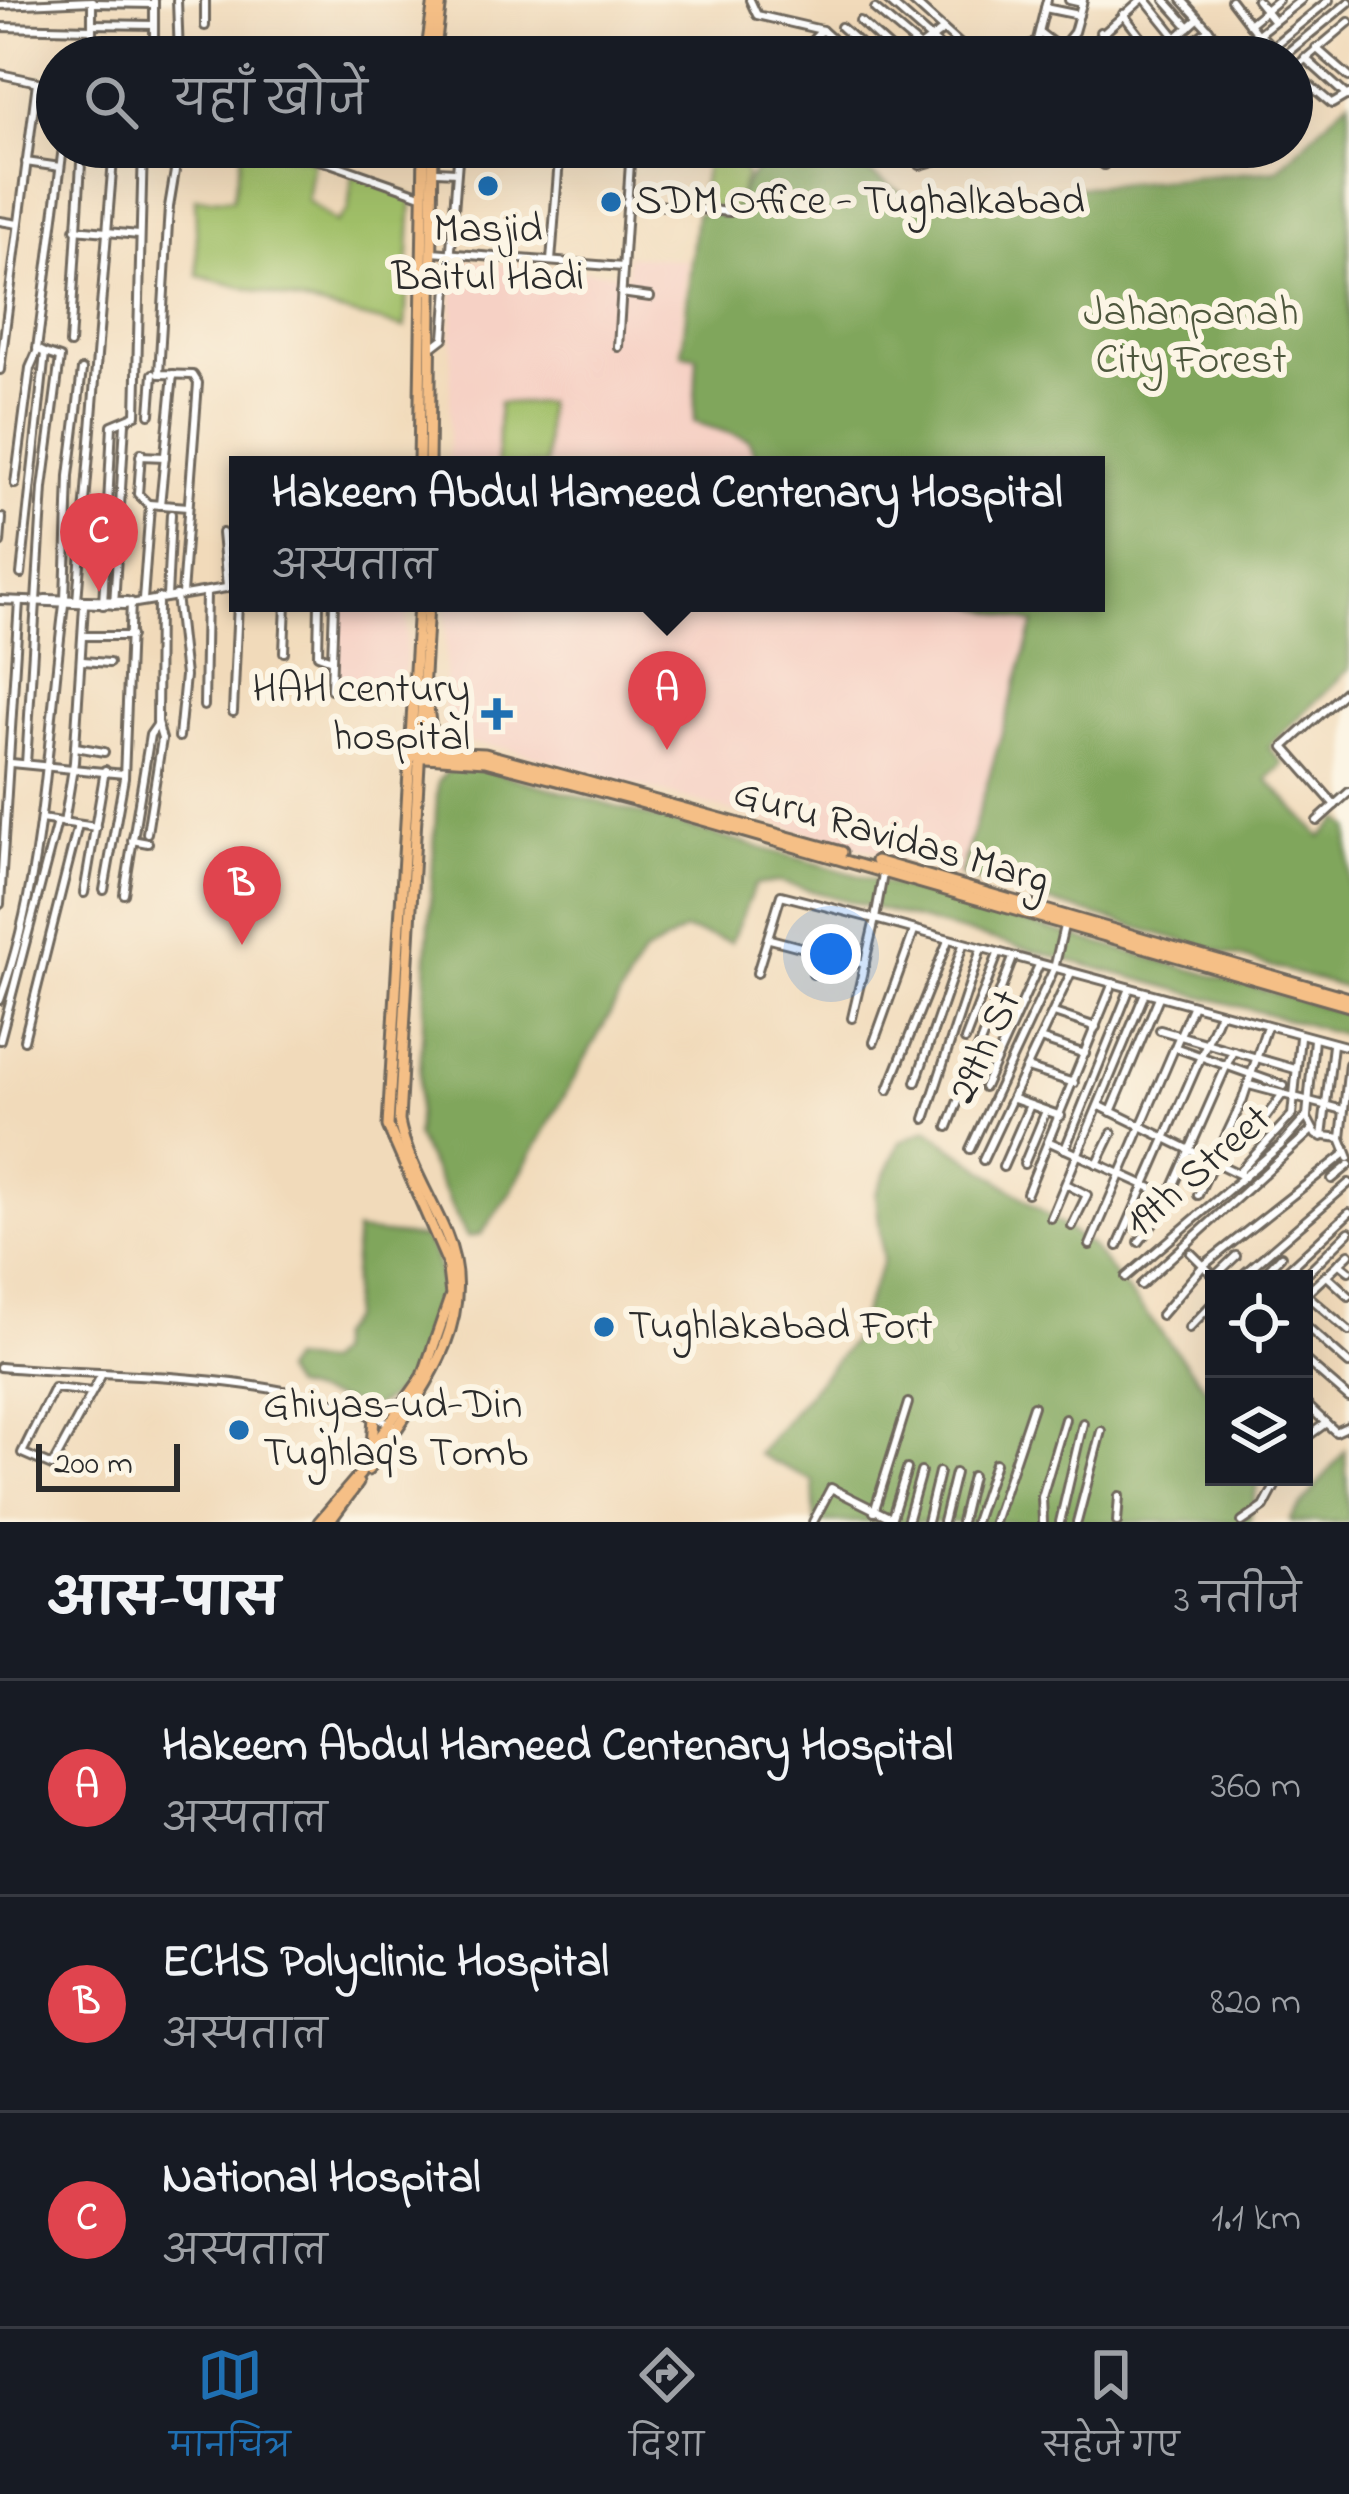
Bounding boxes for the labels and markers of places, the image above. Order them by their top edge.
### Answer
place label: SDM Office - Tughalkabad [635,172,1085,233]
marker: Masjid Baitul Hadi [475,173,501,199]
marker: SDM Office - Tughalkabad [598,189,624,215]
place label: Masjid Baitul Hadi [391,200,584,309]
pin: C [60,493,138,592]
pin: A [628,651,706,750]
place label: HAH century hospital [252,660,470,769]
marker: HAH century hospital [481,698,513,730]
pin: B [203,846,281,945]
place label: Tughlakabad Fort [628,1297,933,1358]
marker: Tughlakabad Fort [591,1314,617,1340]
place label: Ghiyas-ud-Din Tughlaq's Tomb [263,1376,528,1485]
marker: Ghiyas-ud-Din Tughlaq's Tomb [226,1417,252,1443]

